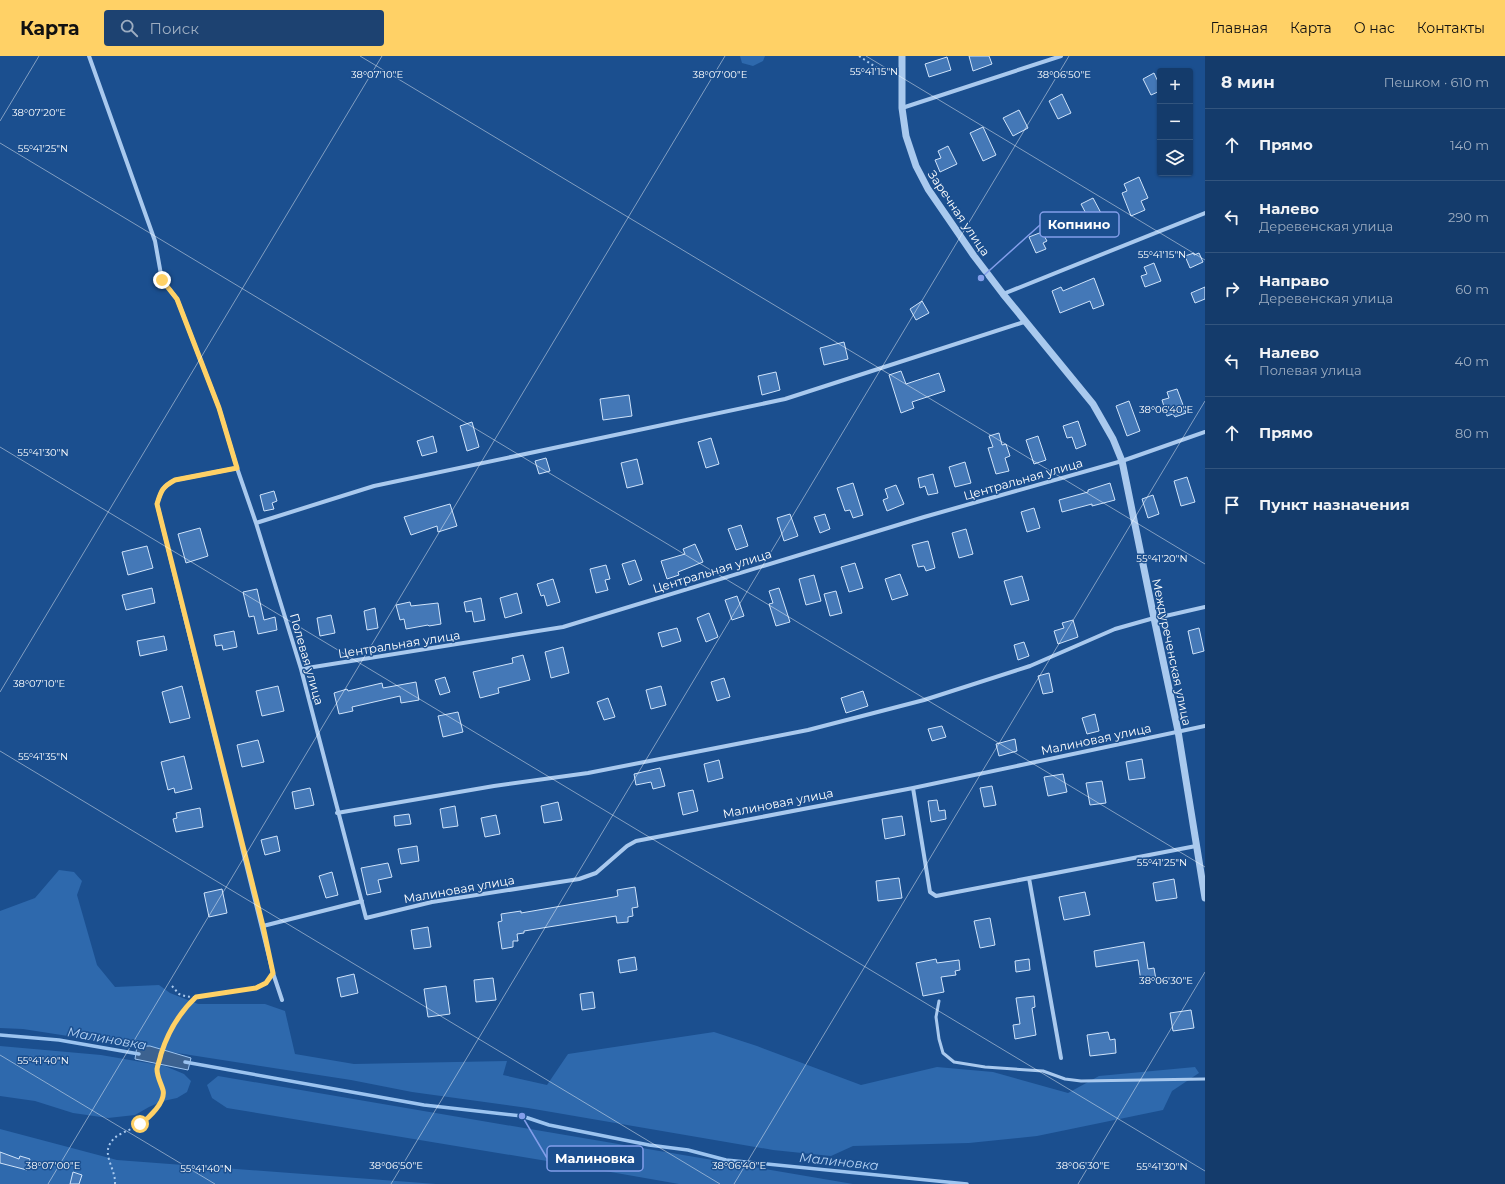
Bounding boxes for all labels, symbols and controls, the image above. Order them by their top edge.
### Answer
search box [104,10,384,46]
text: Карта [20,17,80,40]
icon: search [118,17,140,39]
text: Поиск [150,19,199,38]
text: Главная [1210,19,1268,37]
text: Карта [1290,19,1332,37]
text: О нас [1354,19,1395,37]
text: Контакты [1417,19,1485,37]
text: 55°41'15"N [850,65,898,78]
text: 38°07'10"E [351,68,403,81]
text: 38°07'00"E [693,68,748,81]
text: 38°06'50"E [1037,68,1091,81]
map controls [1157,68,1193,176]
button: + [1157,68,1193,104]
text: 8 мин [1221,72,1275,92]
text: Пешком · 610 m [1384,74,1489,90]
button: − [1157,104,1193,140]
text: 38°07'20"E [12,106,66,119]
icon: ahead [1221,134,1243,156]
text: Прямо [1259,135,1313,154]
text: 140 m [1450,137,1489,153]
button: layers [1157,140,1193,176]
text: 55°41'25"N [18,142,68,155]
street label: Заречная улица [925,167,993,259]
text: Налево [1259,199,1319,218]
icon: left [1221,206,1243,228]
text: 290 m [1448,209,1489,225]
callout: Копнино [1040,212,1119,237]
text: Копнино [1048,216,1111,232]
text: Деревенская улица [1259,218,1393,234]
text: 55°41'15"N [1138,248,1186,261]
route end [153,271,171,289]
text: Направо [1259,271,1329,290]
icon: right [1221,278,1243,300]
text: 60 m [1455,281,1489,297]
text: Деревенская улица [1259,290,1393,306]
text: Налево [1259,343,1319,362]
icon: left [1221,350,1243,372]
text: 40 m [1455,353,1489,369]
text: Полевая улица [1259,362,1362,378]
text: 38°06'40"E [1139,403,1193,416]
icon: ahead [1221,422,1243,444]
text: Прямо [1259,423,1313,442]
text: 80 m [1455,425,1489,441]
text: 55°41'30"N [17,446,69,459]
street label: Центральная улица [962,455,1084,503]
icon: arrive [1221,494,1243,516]
text: Пункт назначения [1259,495,1410,514]
street label: Центральная улица [651,546,773,596]
text: 55°41'20"N [1136,552,1188,565]
street label: Междуреченская улица [1149,577,1195,727]
street label: Полевая улица [287,611,327,707]
street label: Центральная улица [337,627,461,661]
text: 38°07'10"E [13,677,65,690]
street label: Малиновая улица [1040,720,1152,758]
text: 55°41'35"N [18,750,68,763]
street label: Малиновая улица [721,785,835,821]
text: 55°41'25"N [1137,856,1187,869]
street label: Малиновая улица [402,872,516,906]
text: 38°06'30"E [1139,974,1193,987]
water label: Малиновка [66,1023,148,1053]
text: 55°41'40"N [17,1054,69,1067]
route start [131,1115,149,1133]
callout: Малиновка [547,1146,643,1171]
water label: Малиновка [798,1149,880,1173]
text: Малиновка [555,1150,635,1166]
text: 38°07'00"E [26,1159,81,1172]
text: 38°06'50"E [369,1159,423,1172]
text: 38°06'40"E [712,1159,766,1172]
text: 38°06'30"E [1056,1159,1110,1172]
text: 55°41'30"N [1136,1160,1188,1173]
text: 55°41'40"N [180,1162,232,1175]

